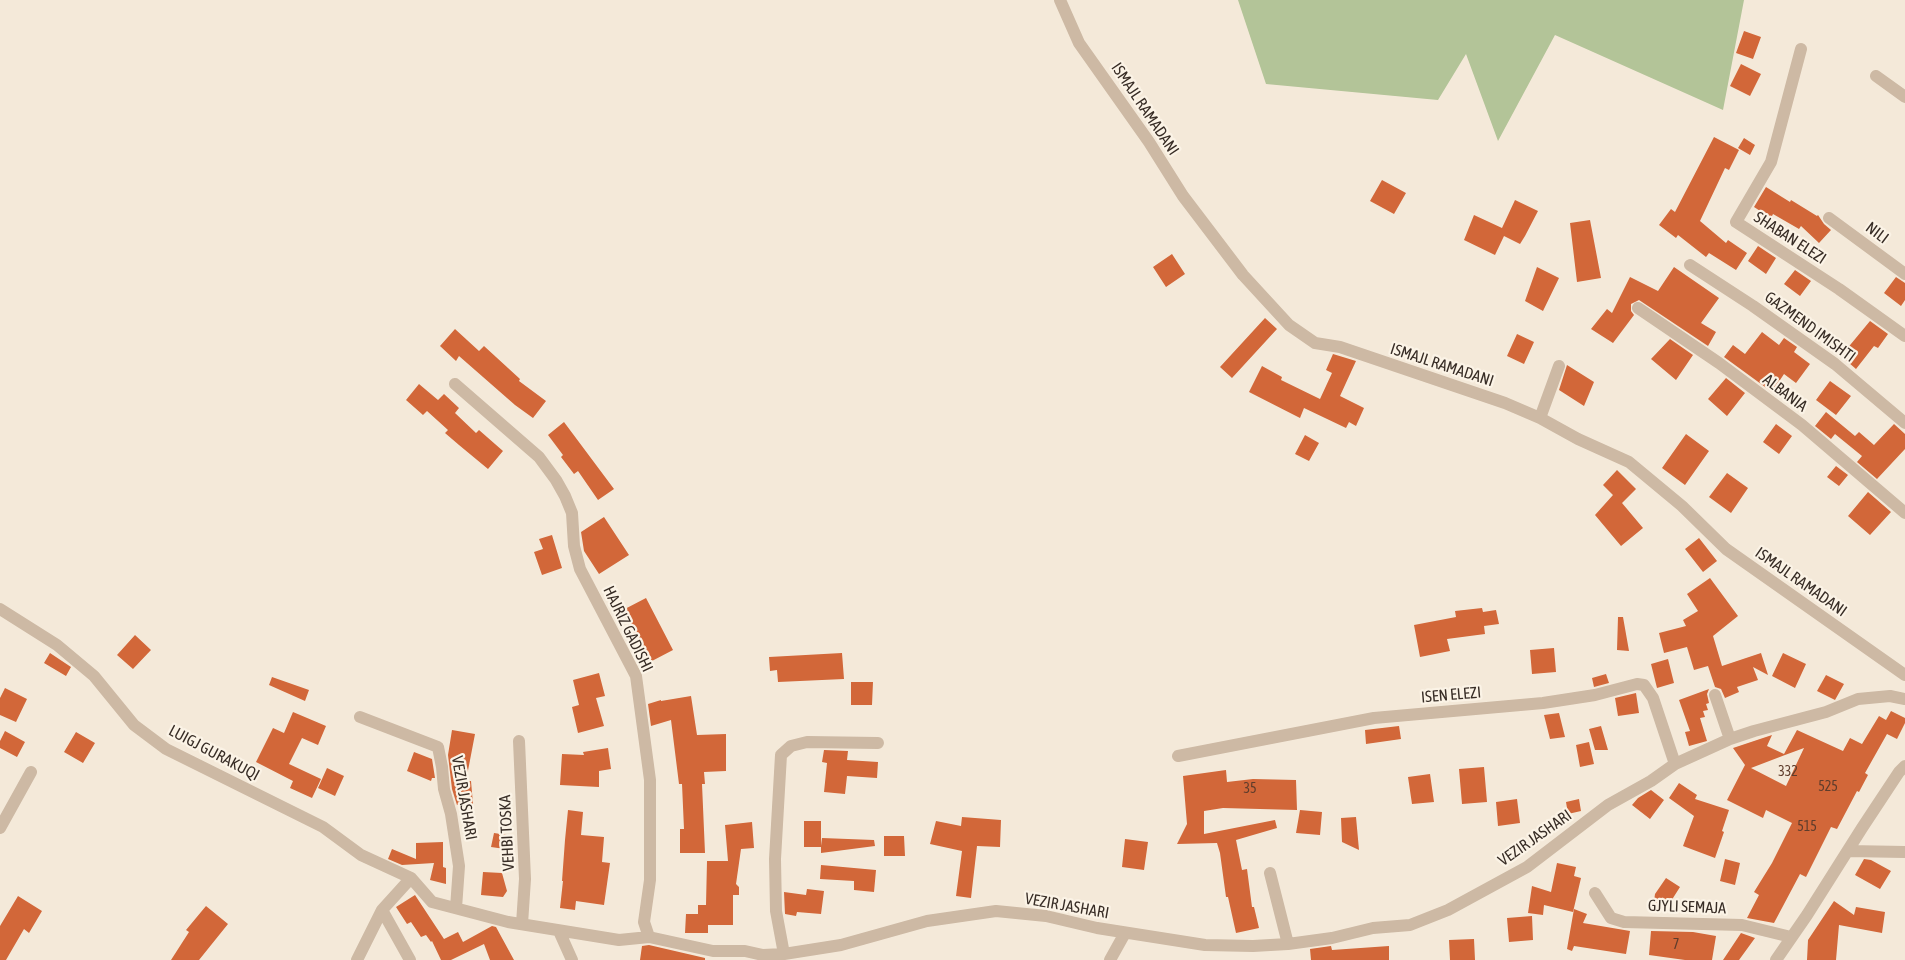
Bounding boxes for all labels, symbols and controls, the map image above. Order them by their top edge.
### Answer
street label: ISMAJL RAMADANI [1107,59,1183,159]
street label: SHABAN ELEZI [1750,208,1830,268]
street label: NILI [1862,218,1892,248]
street label: GAZMEND IMISHTI [1761,288,1859,366]
street label: ISMAJL RAMADANI [1388,339,1496,391]
street label: ALBANIA [1759,370,1811,416]
street label: ISMAJL RAMADANI [1751,543,1851,621]
street label: HAJRIZ GADISHI [599,583,657,675]
street label: ISEN ELEZI [1420,683,1482,707]
street label: LUIGJ GURAKUQI [165,721,263,785]
street label: VEZIR JASHARI [447,754,481,842]
house number: 332 [1778,764,1798,780]
house number: 525 [1818,779,1838,795]
house number: 35 [1243,781,1257,797]
street label: VEHBI TOSKA [495,794,519,872]
street label: VEZIR JASHARI [1495,806,1575,870]
house number: 515 [1797,819,1817,835]
street label: VEZIR JASHARI [1023,889,1111,923]
street label: GJYLI SEMAJA [1648,896,1726,918]
house number: 7 [1673,937,1679,953]

